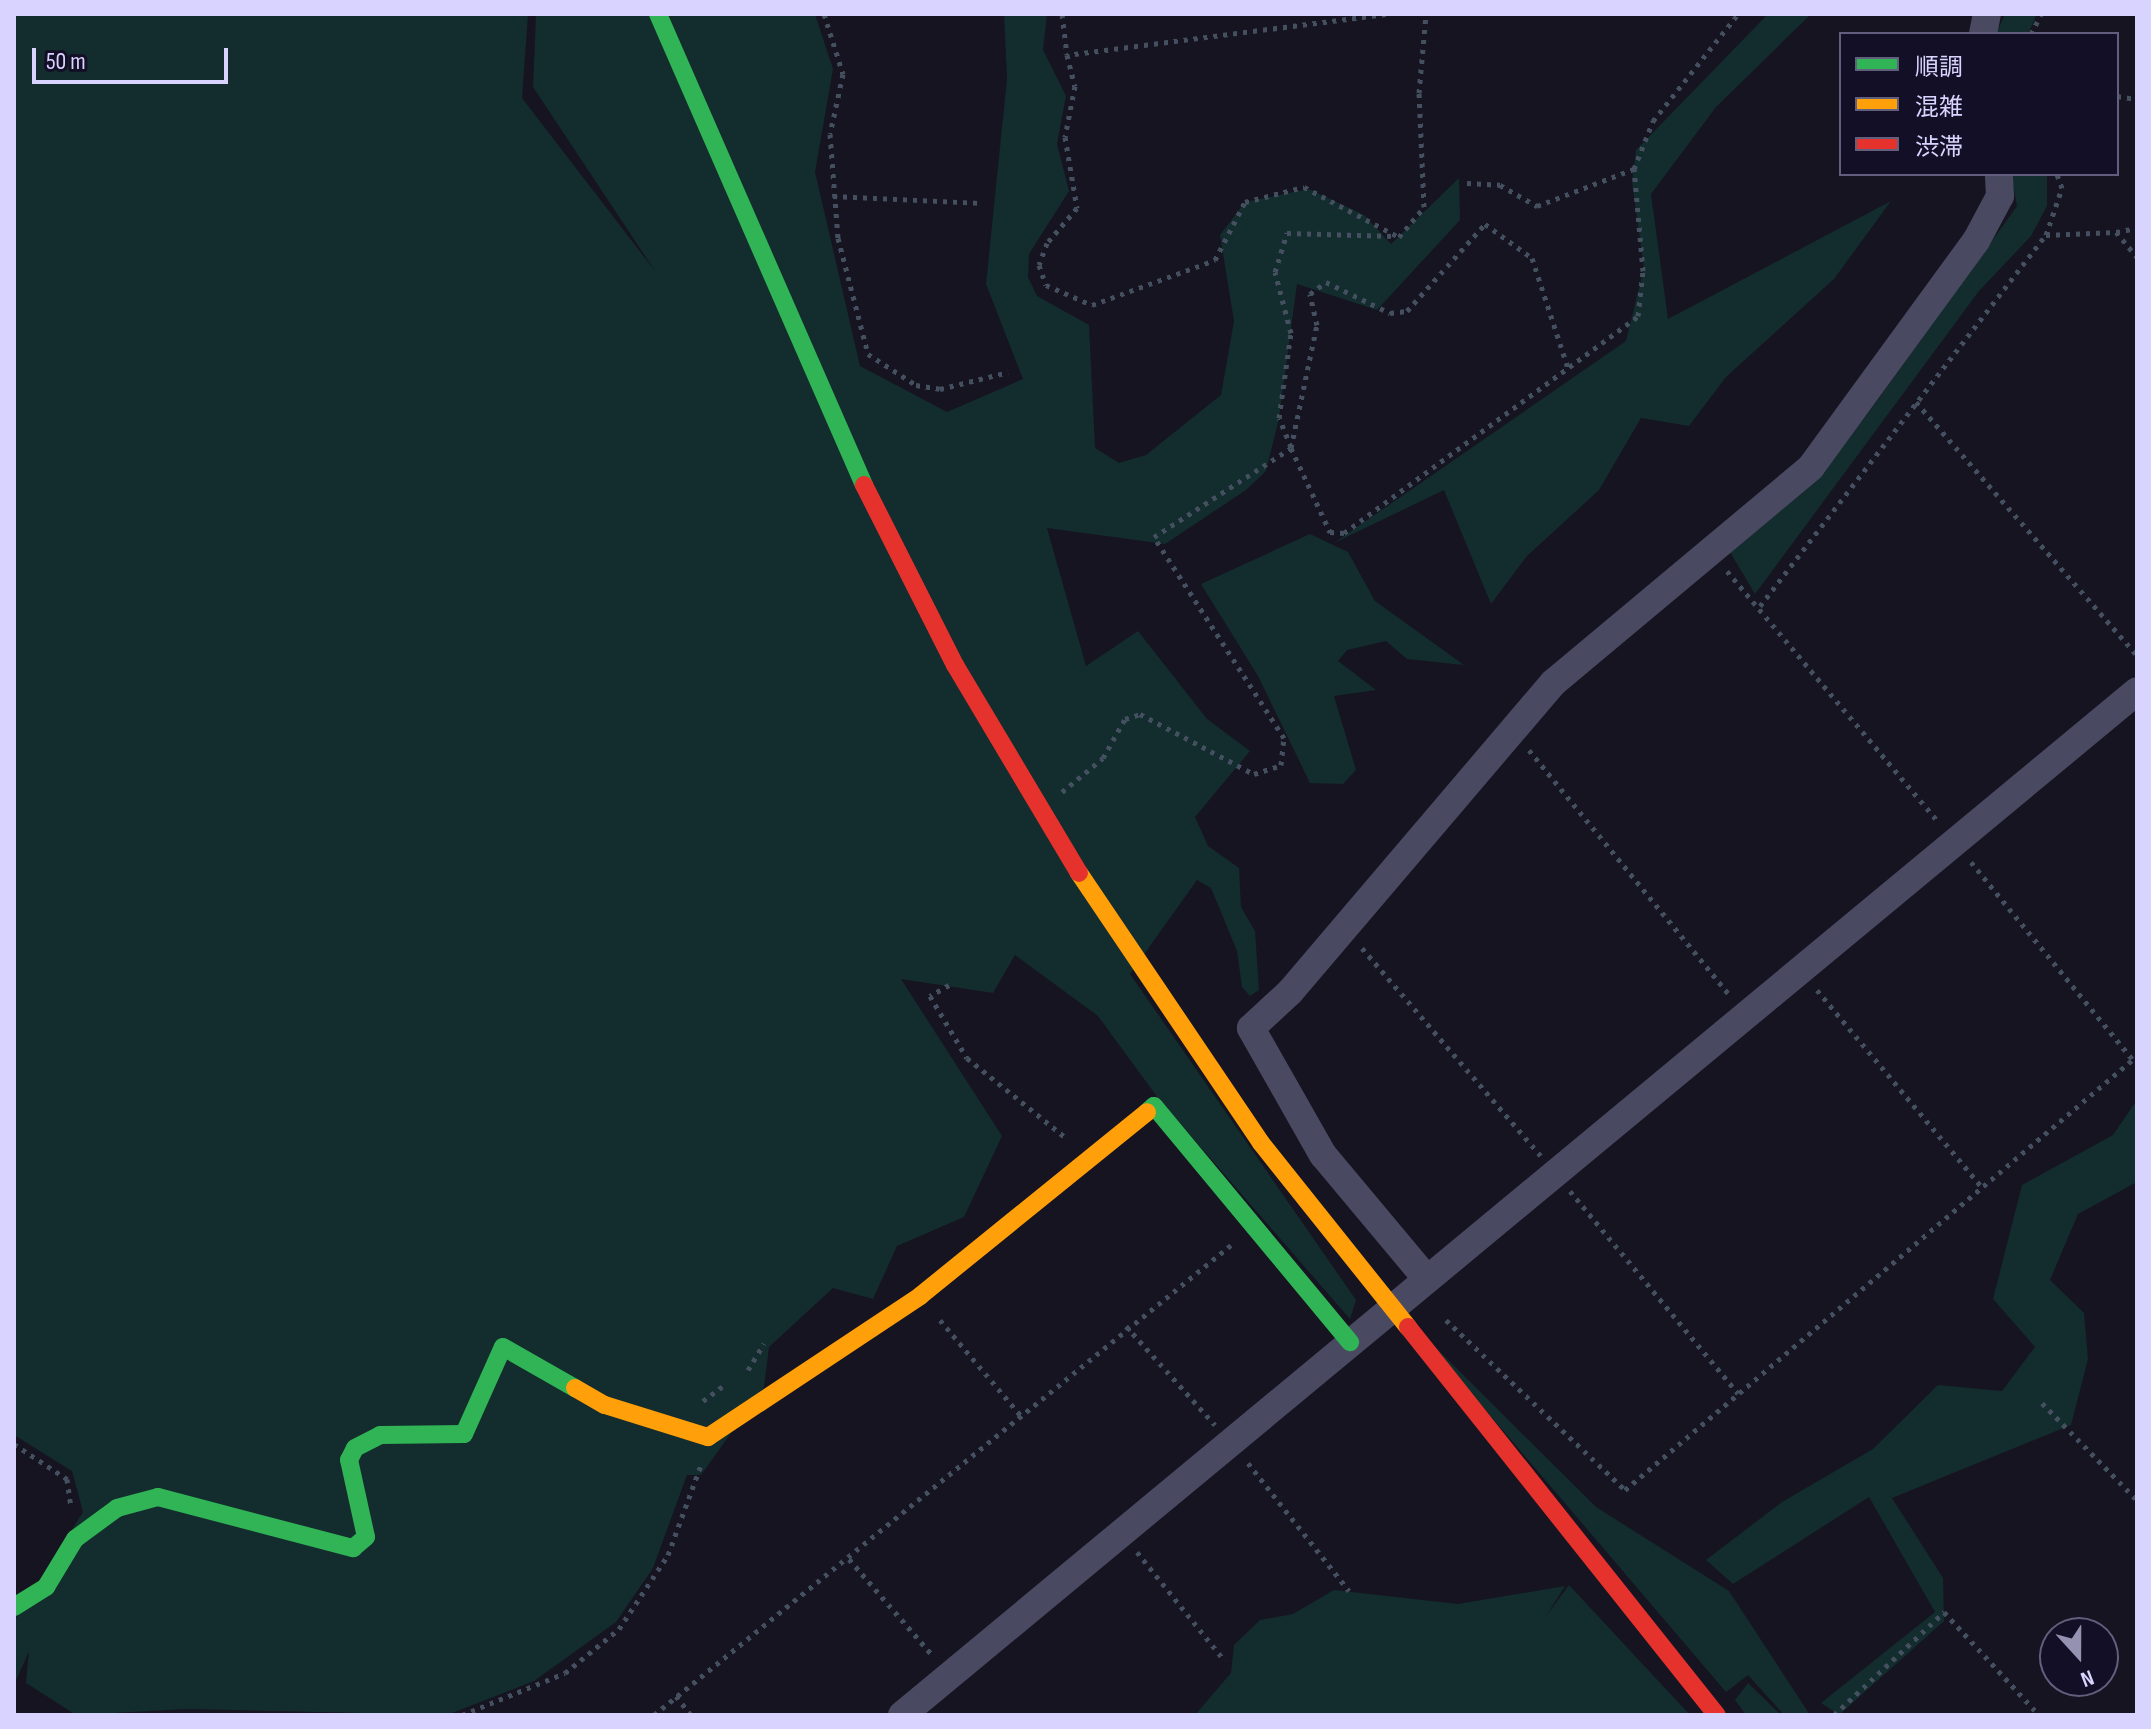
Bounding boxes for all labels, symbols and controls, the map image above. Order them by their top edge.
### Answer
scale bar [36,32,232,82]
legend [1839,32,2119,176]
text: 50 m [46,47,86,76]
text: 順調 [1915,53,1963,82]
text: 混雑 [1915,93,1963,122]
text: 渋滞 [1915,133,1963,162]
north arrow [2039,1617,2119,1697]
text: N [2077,1663,2097,1693]

